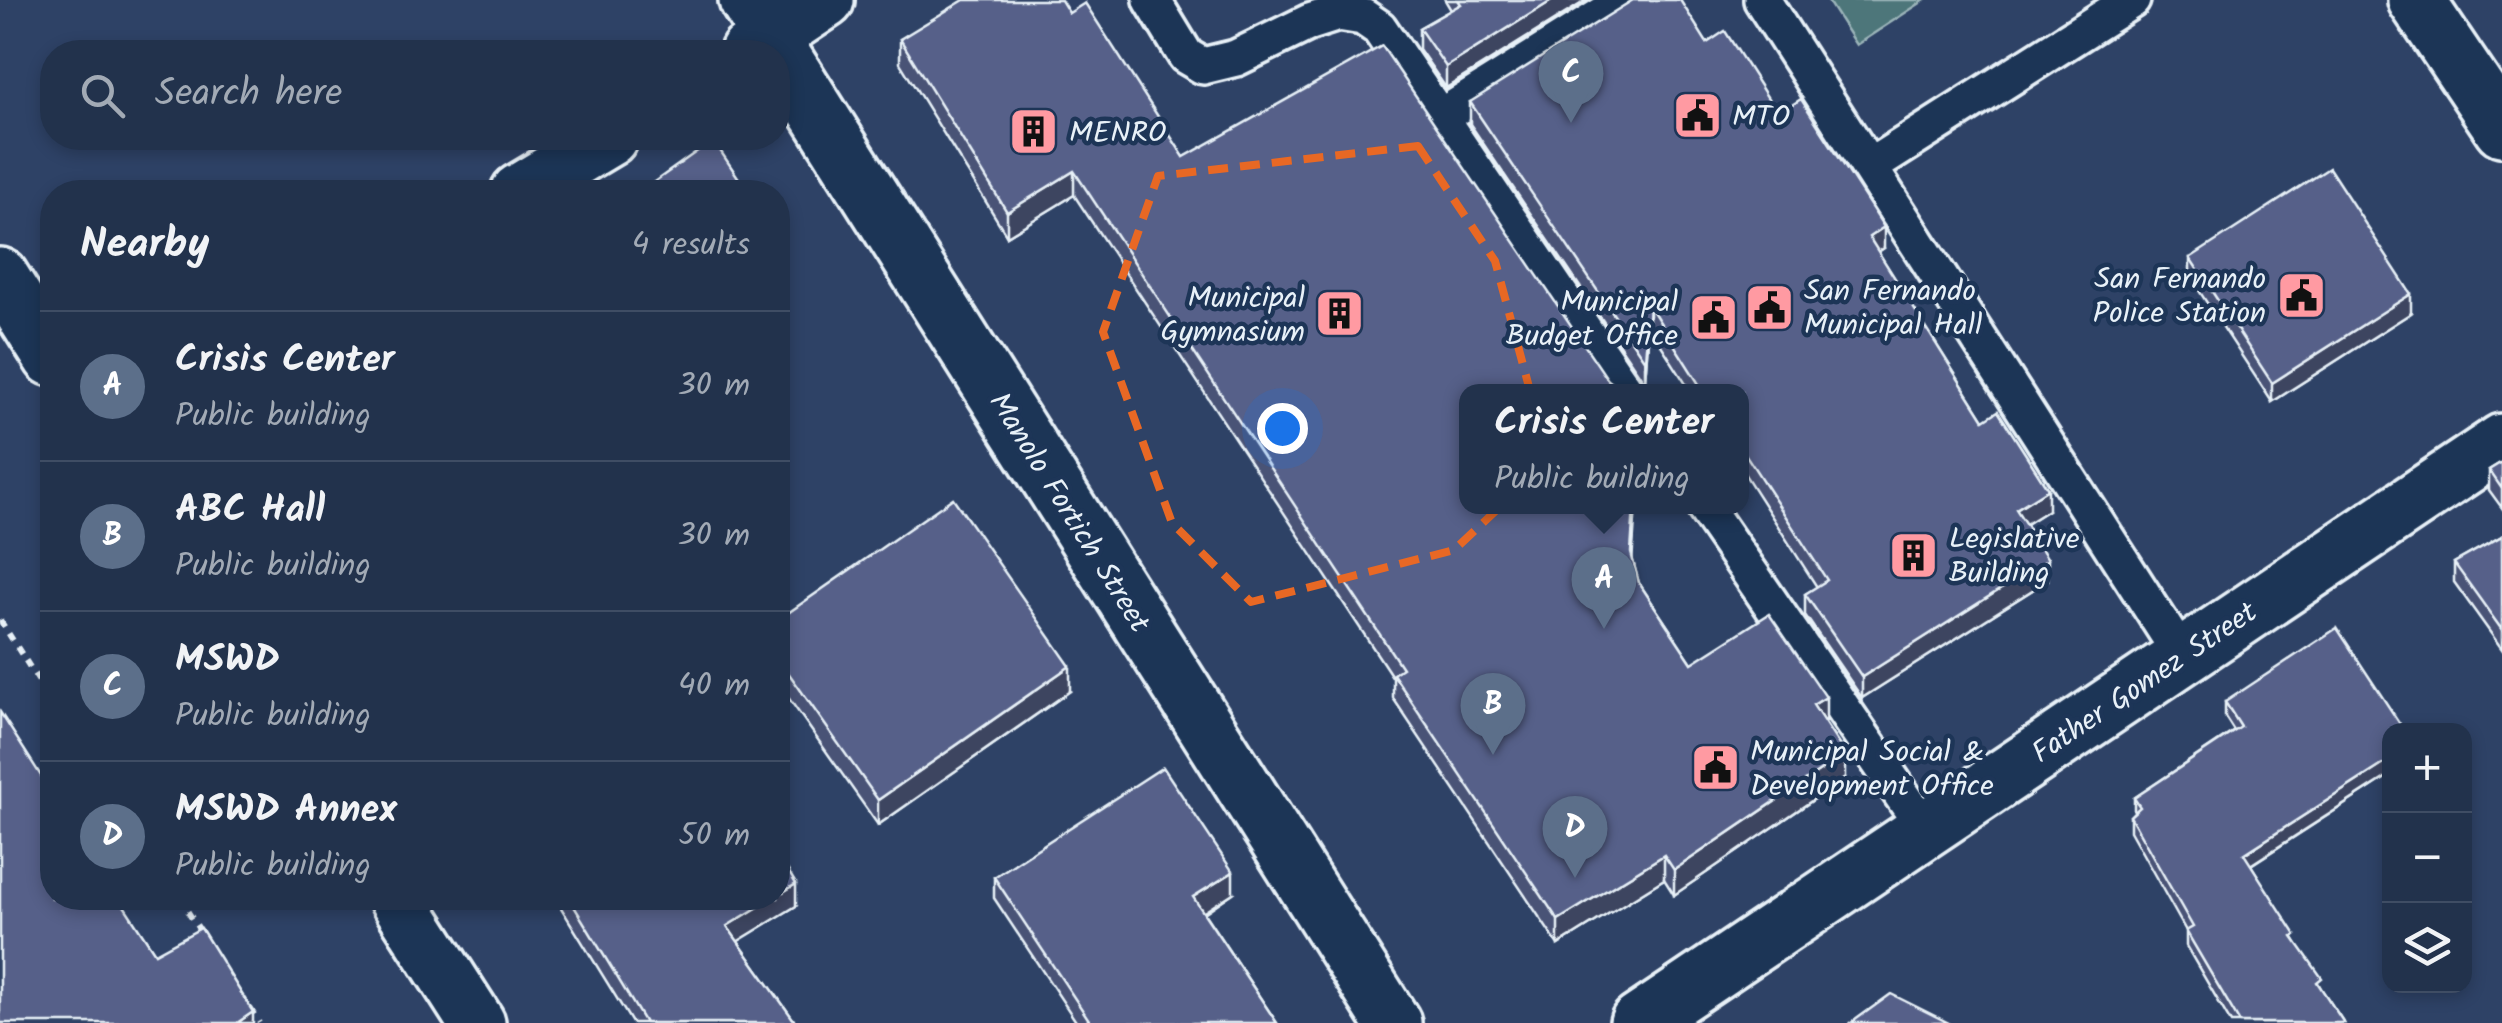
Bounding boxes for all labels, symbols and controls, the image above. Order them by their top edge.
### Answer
search box [40,40,790,150]
pin: C [1538,41,1604,123]
text: Search here [155,65,342,125]
icon: search [75,68,130,123]
public building icon: MTO [1671,90,1723,142]
place label: MTO [1732,94,1790,142]
building icon: MENRO [1008,106,1060,158]
place label: MENRO [1069,110,1166,158]
text: Nearby [80,212,209,279]
text: 4 results [632,220,750,271]
place label: San Fernando Police Station [2093,256,2266,338]
place label: San Fernando Municipal Hall [1804,268,1982,350]
public building icon: San Fernando Police Station [2275,269,2327,321]
place label: Municipal Gymnasium [1160,275,1305,357]
place label: Municipal Budget Office [1506,279,1678,361]
public building icon: San Fernando Municipal Hall [1743,281,1795,333]
building icon: Municipal Gymnasium [1314,288,1366,340]
public building icon: Municipal Budget Office [1687,292,1739,344]
text: Crisis Center [175,331,395,391]
text: A [102,361,123,412]
text: 30 m [677,361,750,412]
street label: Manolo Fortich Street [975,383,1162,643]
popup [1459,384,1749,514]
text: Public building [175,391,371,442]
text: Crisis Center [1494,394,1714,454]
your location [1257,403,1308,454]
text: Public building [1494,454,1690,505]
text: ABC Hall [175,481,325,541]
text: B [103,511,122,562]
text: 30 m [677,511,750,562]
place label: Legislative Building [1949,516,2079,598]
building icon: Legislative Building [1888,529,1940,581]
text: Public building [175,541,371,592]
pin: A [1572,546,1636,629]
street label: Father Gomez Street [2022,590,2268,777]
text: MSWD [175,631,280,691]
text: C [103,661,122,712]
text: 40 m [678,661,750,712]
pin: B [1460,672,1526,755]
text: Public building [175,691,371,742]
map controls [2382,723,2472,993]
button: + [2382,723,2472,813]
place label: Municipal Social & Development Office [1750,729,1994,811]
public building icon: Municipal Social & Development Office [1689,742,1741,794]
text: MSWD Annex [175,781,397,841]
pin: D [1542,796,1608,878]
text: D [102,811,123,862]
text: 50 m [679,811,750,862]
button: − [2382,813,2472,903]
text: Public building [175,841,371,892]
button: layers [2382,903,2472,993]

